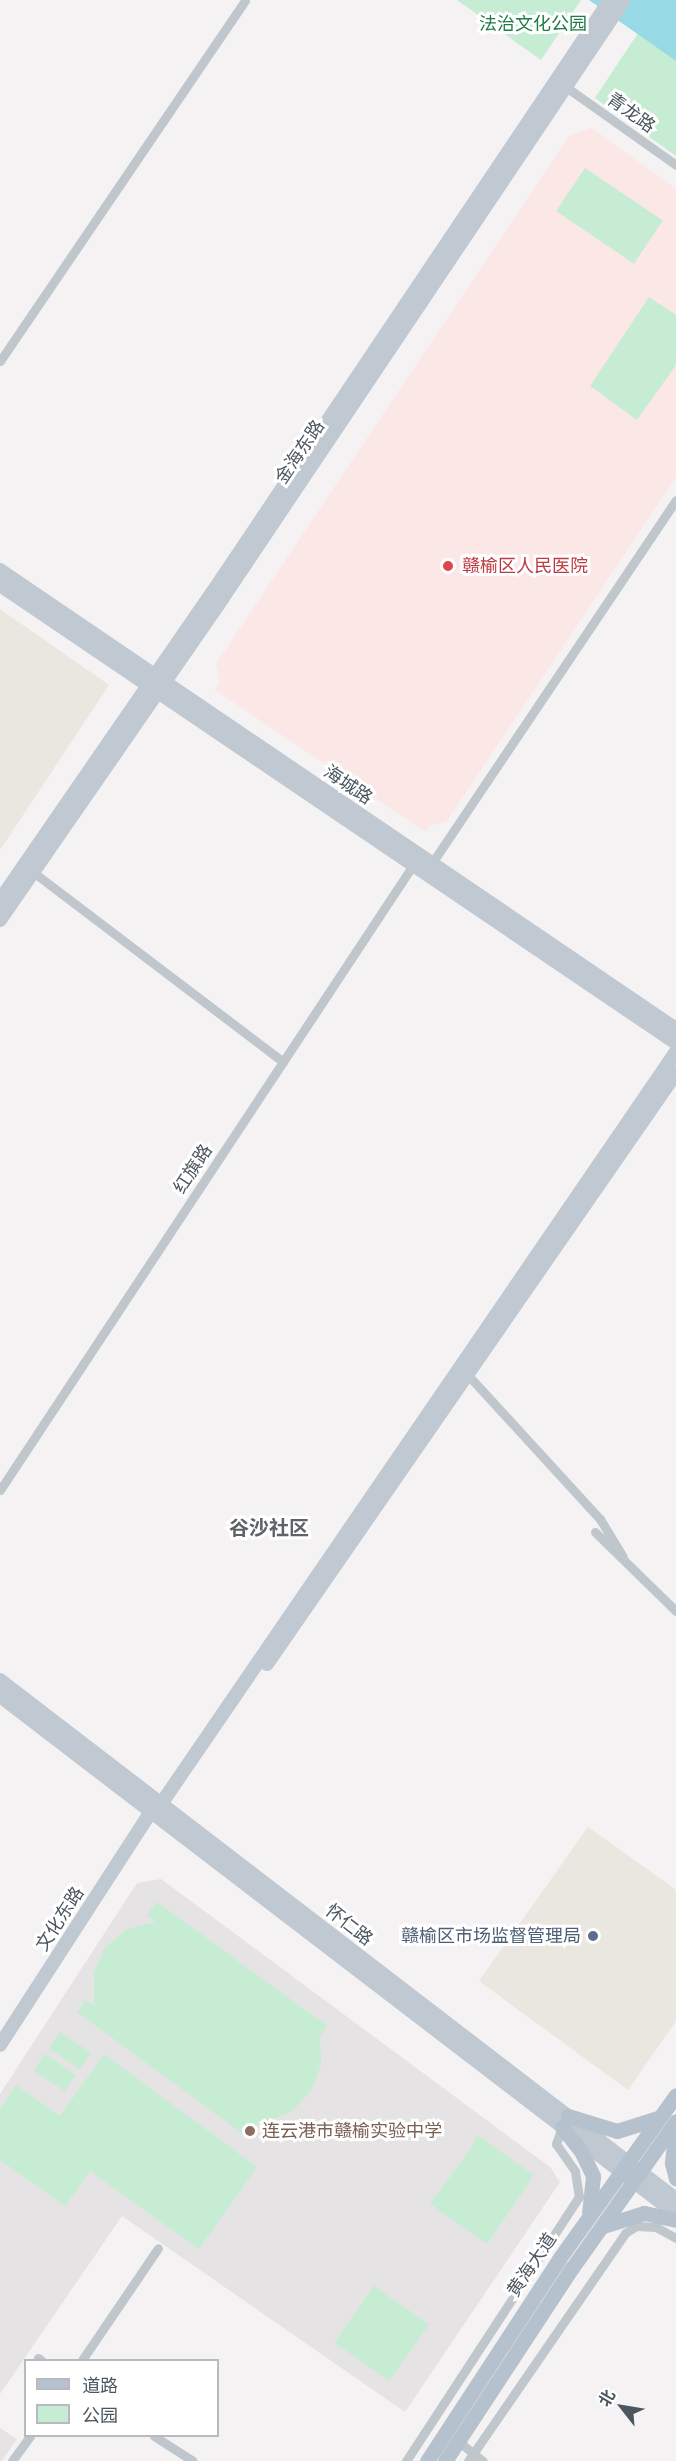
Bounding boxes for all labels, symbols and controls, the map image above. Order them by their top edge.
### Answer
park label: 法治文化公园 [479,13,587,35]
street label: 青龙路 [603,88,659,138]
street label: 金海东路 [271,416,329,488]
place label: 赣榆区人民医院 [462,555,588,577]
marker: 赣榆区人民医院 [439,557,457,575]
street label: 海城路 [320,761,376,809]
street label: 红旗路 [169,1140,217,1198]
district label: 谷沙社区 [229,1516,309,1540]
street label: 文化东路 [31,1883,89,1955]
street label: 怀仁路 [321,1900,377,1950]
place label: 赣榆区市场监督管理局 [401,1925,581,1947]
marker: 赣榆区市场监督管理局 [586,1929,600,1943]
place label: 连云港市赣榆实验中学 [262,2120,442,2142]
marker: 连云港市赣榆实验中学 [243,2124,257,2138]
street label: 黄海大道 [503,2229,561,2301]
legend [24,2359,219,2437]
text: 道路 [82,2375,118,2396]
north arrow [592,2377,652,2437]
text: 北 [594,2386,619,2410]
text: 公园 [82,2405,118,2426]

